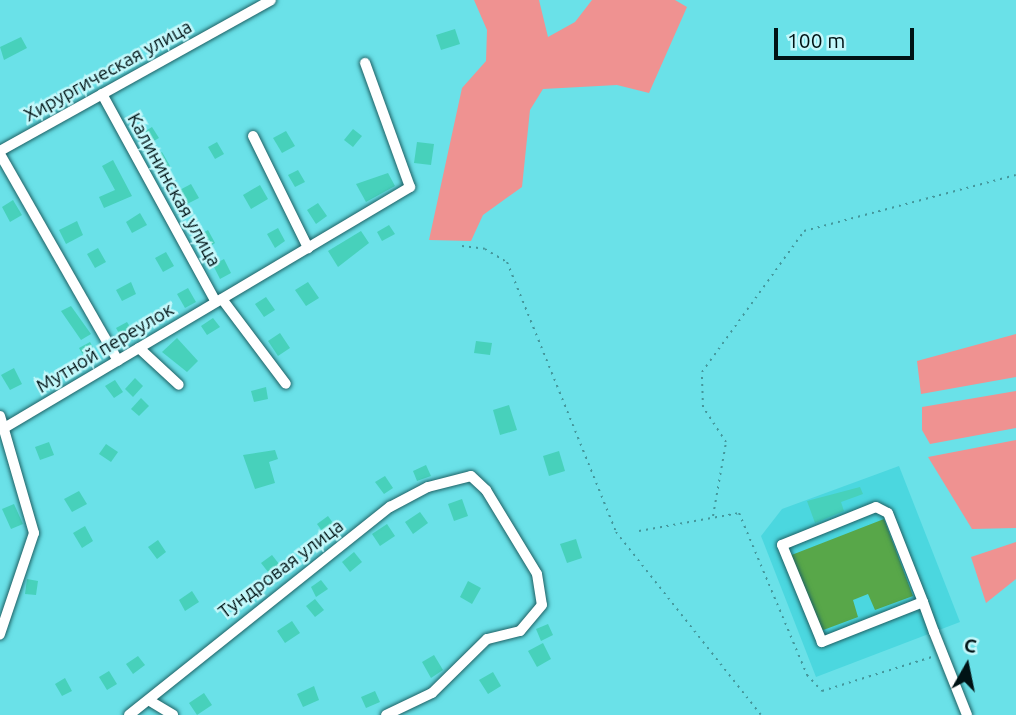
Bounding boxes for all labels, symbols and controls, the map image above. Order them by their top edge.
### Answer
scale bar [778,14,918,58]
street label: Хирургическая улица [20,15,196,127]
text: 100 m [787,28,845,52]
street label: Калининская улица [122,109,226,271]
street label: Мутной переулок [32,298,178,398]
street label: Тундровая улица [214,515,348,623]
north arrow [932,631,1002,701]
text: С [963,633,978,657]

